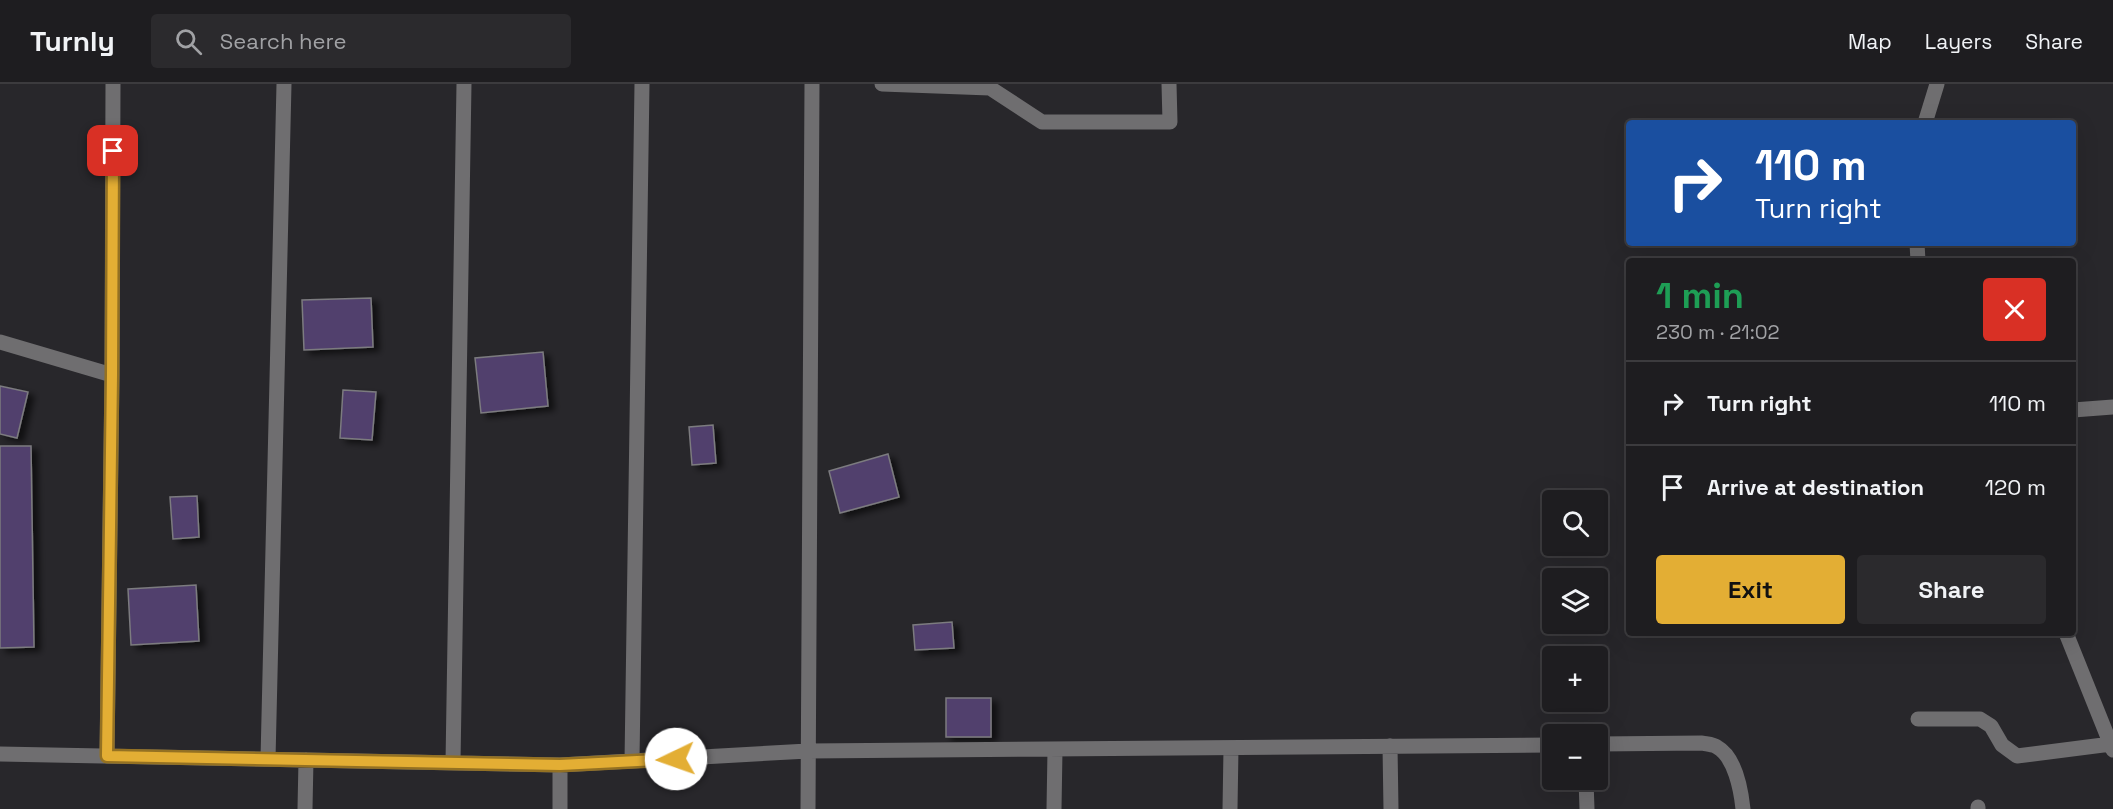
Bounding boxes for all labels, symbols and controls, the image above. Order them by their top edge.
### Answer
search box [151,14,571,68]
text: Turnly [30,23,115,59]
icon: search [172,25,205,58]
text: Search here [220,27,347,55]
text: Map [1848,28,1892,55]
text: Layers [1925,28,1992,55]
text: Share [2025,28,2083,55]
pin [87,125,138,176]
icon: arrive [96,134,129,167]
text: 110 m [1755,139,1867,192]
icon: right [1656,144,1734,222]
text: Turn right [1755,191,1882,226]
text: 1 min [1656,273,1744,319]
button: close [1983,278,2046,341]
text: 230 m · 21:02 [1656,319,1780,345]
icon: right [1656,387,1689,420]
text: Turn right [1707,389,1812,417]
text: 110 m [1989,389,2046,417]
icon: arrive [1656,471,1689,504]
text: Arrive at destination [1707,473,1924,501]
text: 120 m [1985,473,2046,501]
map controls [1542,490,1608,790]
button: search [1542,490,1608,556]
button: Exit [1656,555,1845,624]
button: Share [1857,555,2046,624]
button: layers [1542,568,1608,634]
button: + [1542,646,1608,712]
button: − [1542,724,1608,790]
position arrow [644,727,708,791]

